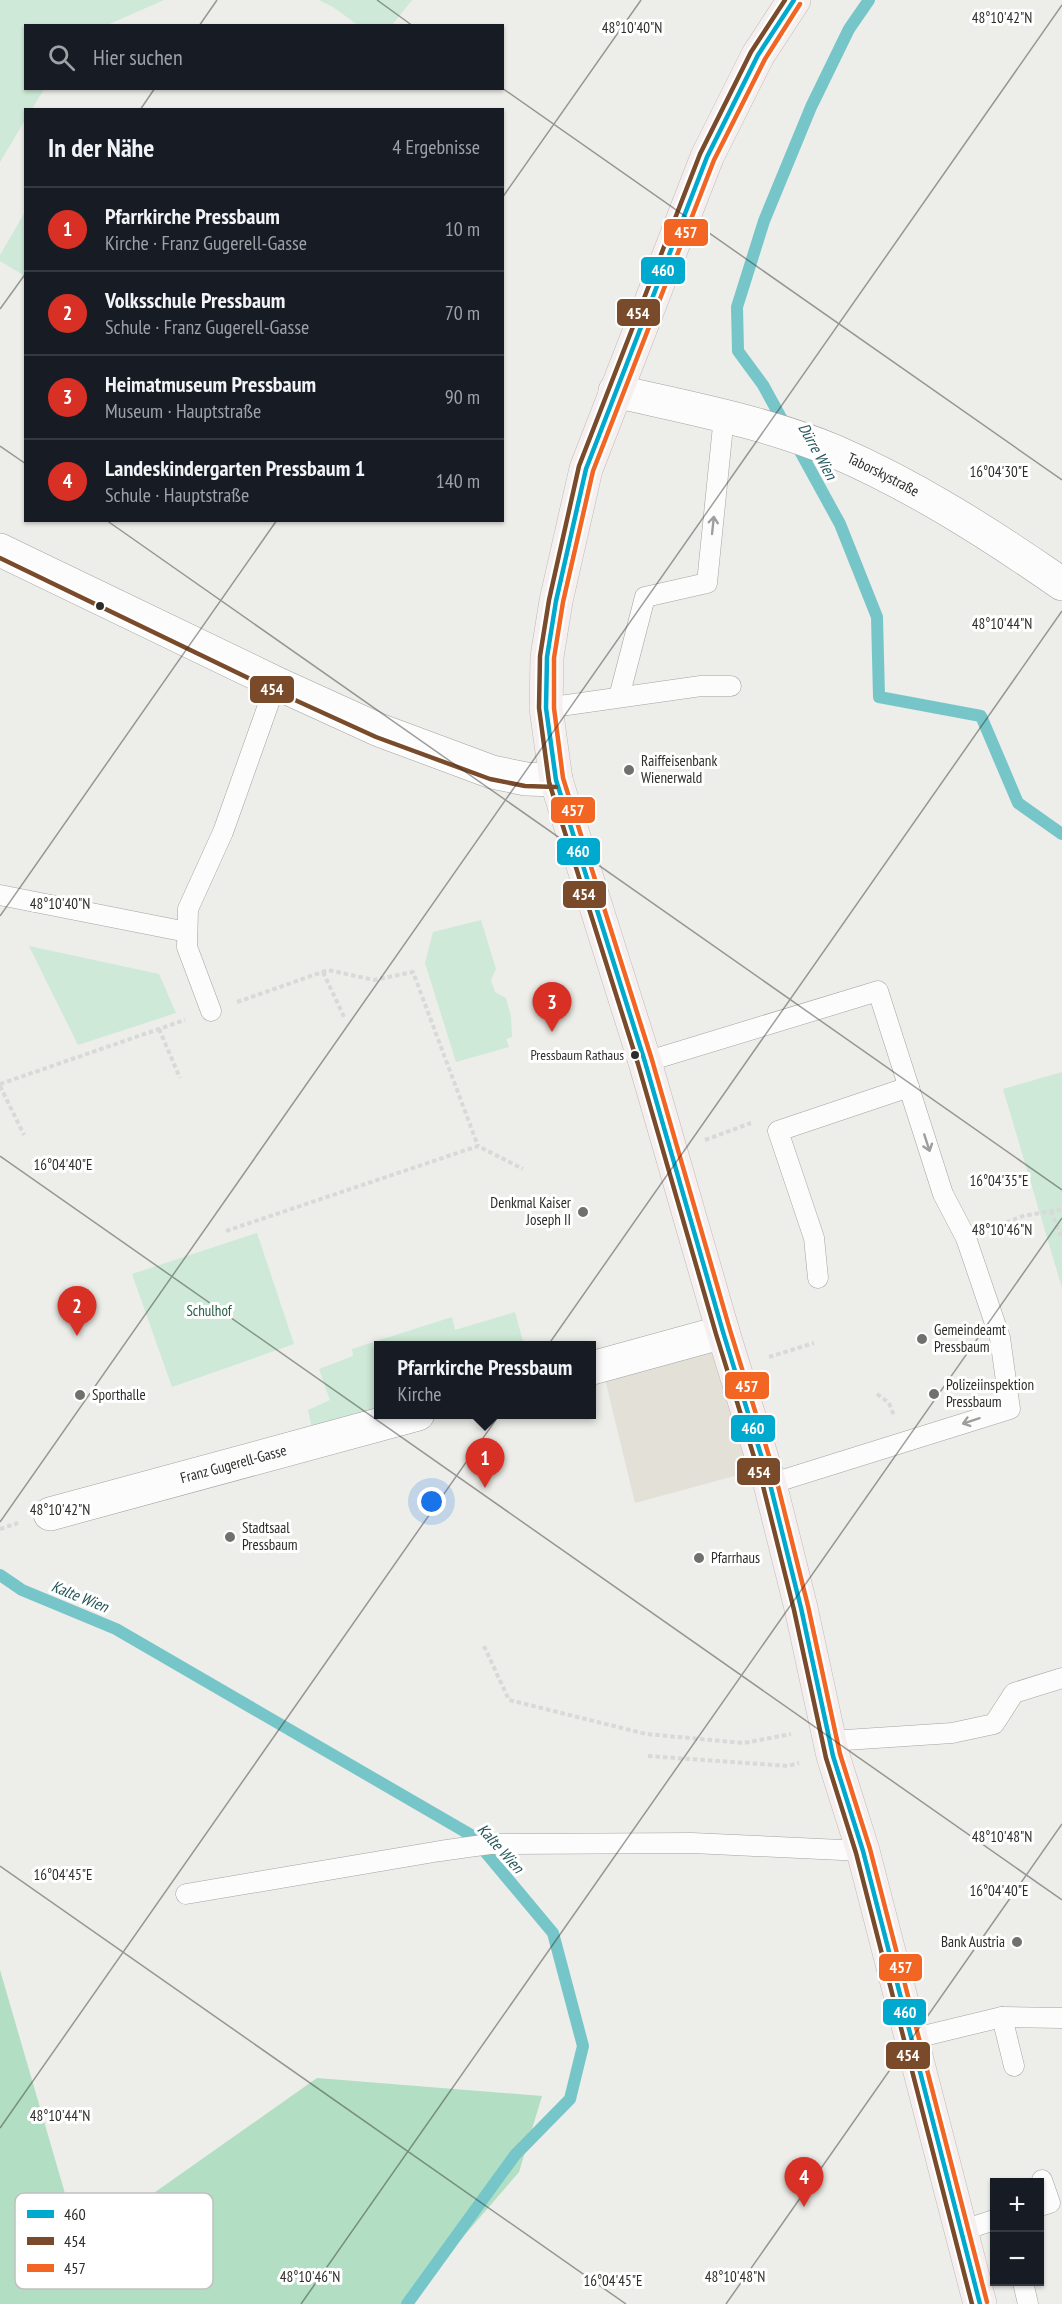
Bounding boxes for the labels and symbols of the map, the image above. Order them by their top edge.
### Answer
text: 48°10'42"N [972,8,1032,27]
text: 48°10'40"N [602,18,662,37]
line badge: 457 [663,218,709,247]
text: 457 [675,222,697,242]
line badge: 460 [640,256,686,285]
text: 460 [652,260,675,280]
line badge: 454 [616,298,661,327]
text: 454 [627,303,650,323]
water label: Dürre Wien [794,419,842,484]
street label: Taborskystraße [845,448,923,500]
text: 16°04'30"E [969,462,1029,481]
one-way arrow [708,516,719,536]
unlabelled marker [94,600,106,612]
text: 48°10'44"N [972,614,1032,633]
line badge: 454 [249,675,295,704]
text: 454 [261,679,284,699]
place label: Raiffeisenbank Wienerwald [641,751,717,787]
marker: Raiffeisenbank Wienerwald [622,763,636,777]
line badge: 457 [550,796,596,824]
text: 457 [562,800,584,820]
line badge: 460 [556,837,601,866]
text: 460 [567,841,590,861]
line badge: 454 [562,880,607,909]
text: 454 [573,884,596,904]
text: 48°10'40"N [30,894,90,913]
pin: 3 [532,982,572,1032]
place label: Pressbaum Rathaus [530,1046,624,1064]
marker: Pressbaum Rathaus [629,1049,641,1061]
one-way arrow [922,1133,933,1152]
text: 16°04'40"E [33,1155,93,1174]
text: 16°04'35"E [969,1171,1029,1190]
place label: Denkmal Kaiser Joseph II [490,1193,572,1229]
marker: Denkmal Kaiser Joseph II [576,1205,590,1219]
text: 48°10'46"N [972,1220,1032,1239]
pin: 2 [58,1286,97,1336]
park label: Schulhof [186,1301,233,1320]
place label: Gemeindeamt Pressbaum [934,1320,1006,1356]
marker: Gemeindeamt Pressbaum [915,1332,929,1346]
line badge: 457 [724,1371,770,1400]
place label: Polizeiinspektion Pressbaum [946,1375,1034,1411]
text: 457 [736,1376,758,1396]
place label: Sporthalle [92,1385,146,1404]
marker: Polizeiinspektion Pressbaum [927,1387,941,1401]
marker: Sporthalle [73,1388,87,1402]
line badge: 460 [730,1414,776,1443]
one-way arrow [962,1416,981,1427]
text: 460 [742,1418,765,1438]
pin: 1 [466,1438,504,1488]
street label: Franz Gugerell-Gasse [178,1440,288,1487]
line badge: 454 [736,1457,781,1486]
text: 454 [748,1462,771,1482]
your location [417,1487,446,1516]
text: 48°10'42"N [30,1500,90,1519]
place label: Stadtsaal Pressbaum [242,1518,298,1554]
marker: Stadtsaal Pressbaum [223,1530,237,1544]
place label: Pfarrhaus [711,1548,760,1567]
marker: Pfarrhaus [692,1551,706,1565]
water label: Kalte Wien [49,1576,112,1617]
water label: Kalte Wien [474,1819,529,1878]
text: 48°10'48"N [972,1827,1032,1846]
text: 16°04'45"E [33,1865,93,1884]
text: 16°04'40"E [969,1881,1029,1900]
place label: Bank Austria [941,1932,1005,1951]
marker: Bank Austria [1010,1935,1024,1949]
line badge: 457 [878,1953,923,1982]
text: 457 [890,1957,912,1977]
line badge: 460 [882,1998,927,2026]
text: 460 [894,2002,917,2022]
line badge: 454 [885,2041,931,2070]
text: 454 [897,2045,920,2065]
text: 48°10'44"N [30,2106,90,2125]
pin: 4 [784,2158,824,2207]
legend [15,2193,213,2289]
text: 460 [64,2204,86,2224]
text: 454 [64,2231,86,2251]
text: 457 [64,2258,86,2278]
text: 48°10'46"N [280,2267,340,2286]
text: 48°10'48"N [705,2267,765,2286]
text: 16°04'45"E [583,2271,643,2290]

